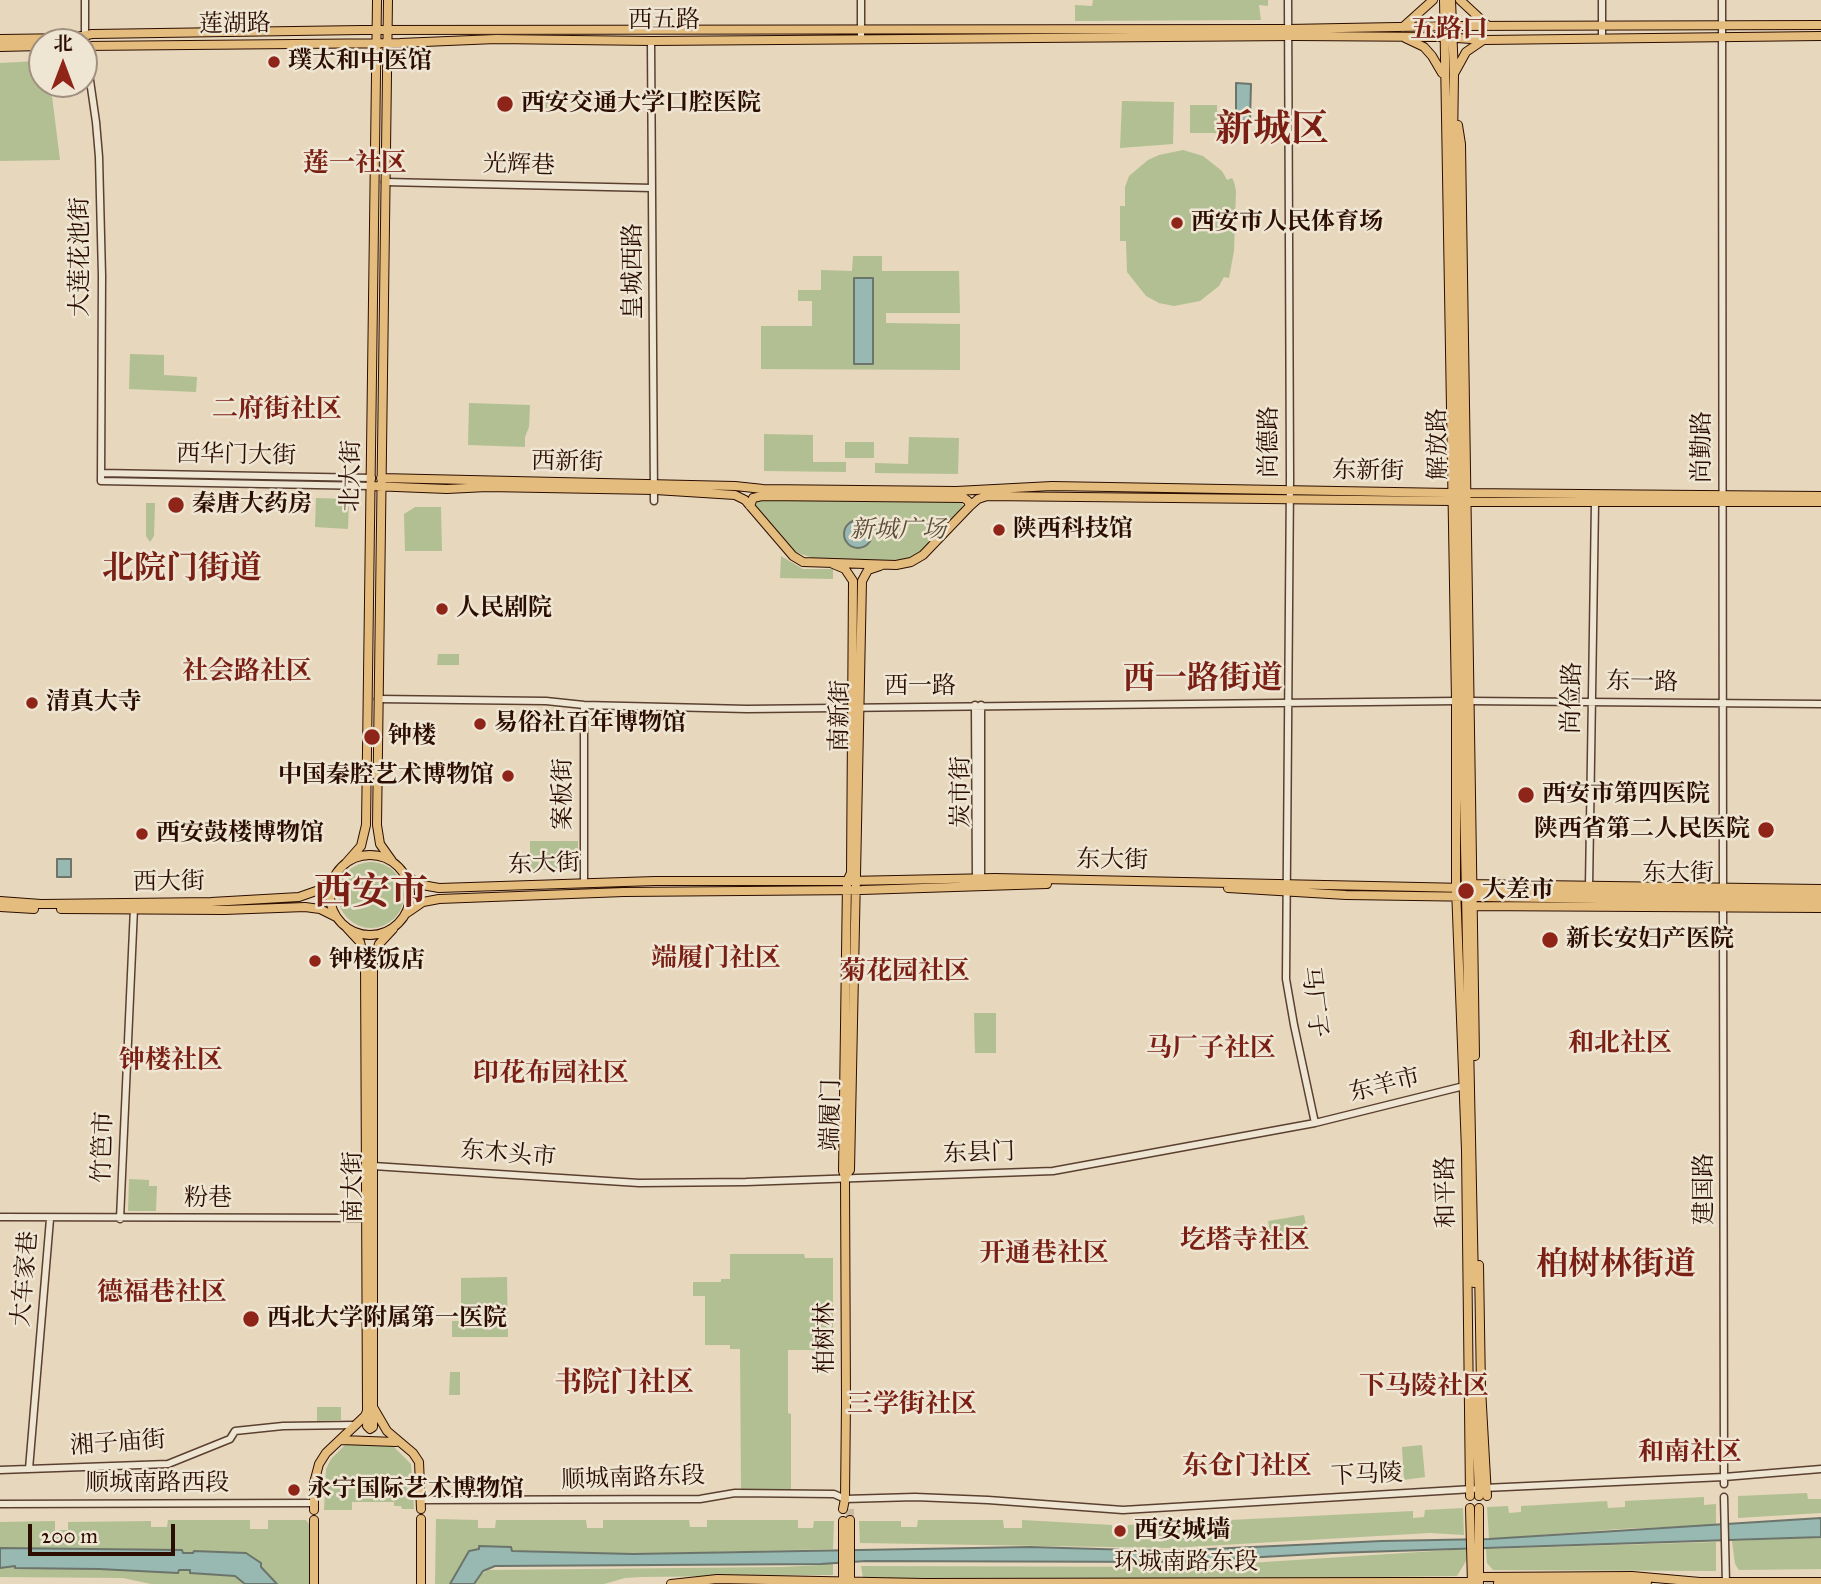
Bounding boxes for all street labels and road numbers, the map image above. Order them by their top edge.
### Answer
street label: 西五路 [628,7,700,35]
street label: 莲湖路 [199,10,271,40]
street label: 光辉巷 [483,150,555,182]
street label: 大莲花池街 [67,197,95,317]
street label: 皇城西路 [620,223,648,319]
street label: 尚德路 [1256,406,1284,478]
street label: 解放路 [1424,408,1454,480]
street label: 尚勤路 [1689,411,1717,483]
street label: 北大街 [337,440,367,512]
street label: 西华门大街 [176,441,296,471]
street label: 西新街 [531,448,603,478]
street label: 东新街 [1332,457,1404,487]
street label: 尚俭路 [1558,662,1588,734]
street label: 东一路 [1606,668,1678,698]
street label: 西一路 [884,673,956,701]
street label: 南新街 [826,680,856,752]
street label: 炭市街 [948,756,976,828]
street label: 案板街 [550,758,578,830]
street label: 东大街 [1076,846,1148,876]
street label: 东大街 [508,849,580,881]
street label: 东大街 [1642,860,1714,888]
street label: 西大街 [133,868,205,898]
street label: 马厂子 [1294,965,1332,1039]
street label: 东羊市 [1347,1063,1423,1109]
street label: 端履门 [817,1079,847,1151]
street label: 竹笆市 [88,1111,120,1183]
street label: 东木头市 [459,1136,557,1174]
street label: 东县门 [943,1138,1015,1170]
street label: 南大街 [340,1151,368,1223]
street label: 建国路 [1691,1153,1719,1225]
street label: 和平路 [1432,1156,1462,1228]
street label: 粉巷 [184,1185,232,1213]
street label: 大车家巷 [7,1230,45,1328]
street label: 柏树林 [812,1302,840,1374]
street label: 湘子庙街 [69,1426,167,1462]
street label: 下马陵 [1330,1460,1404,1492]
street label: 顺城南路东段 [561,1462,705,1496]
street label: 顺城南路西段 [85,1470,229,1498]
street label: 环城南路东段 [1114,1549,1258,1577]

